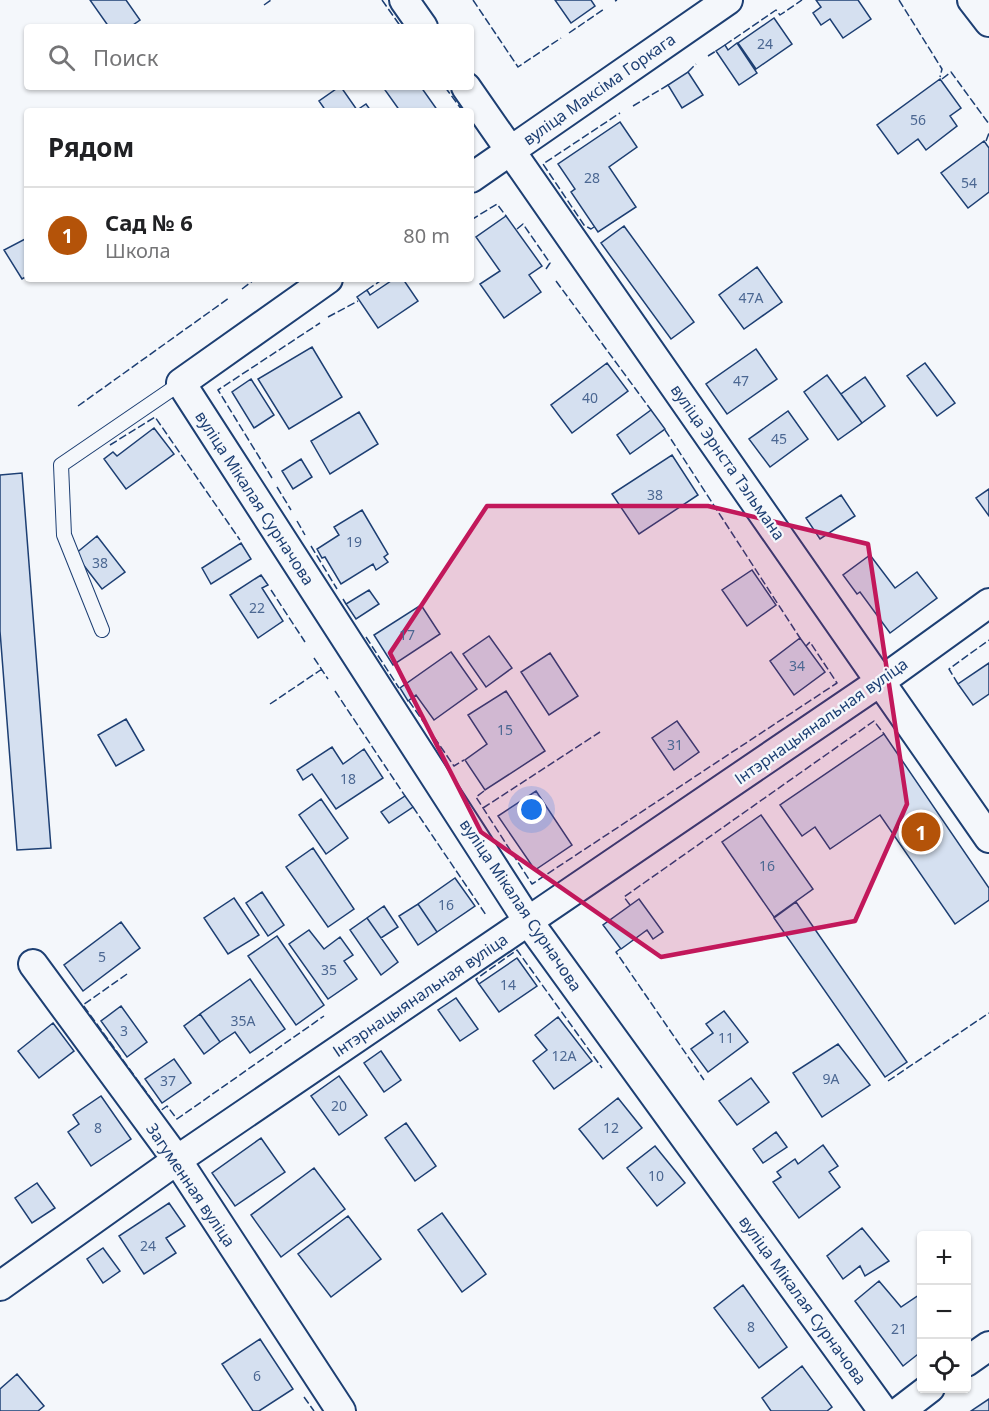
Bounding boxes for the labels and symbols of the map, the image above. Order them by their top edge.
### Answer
street label: вуліца Максіма Горкага [518,28,680,150]
house number: 24 [757,34,773,53]
house number: 56 [910,110,926,129]
house number: 28 [584,168,600,187]
house number: 54 [961,173,977,192]
house number: 47А [739,288,764,307]
house number: 47 [733,371,749,390]
street label: вуліца Эрнста Тэльмана [666,380,790,544]
house number: 40 [582,388,598,407]
street label: вуліца Мікалая Сурначова [190,407,320,589]
house number: 45 [771,429,787,448]
house number: 38 [647,485,663,504]
house number: 19 [346,532,362,551]
house number: 38 [92,553,108,572]
house number: 22 [249,598,265,617]
house number: 17 [399,625,415,644]
street label: Інтэрнацыянальная вуліца [730,653,912,789]
house number: 34 [789,656,805,675]
house number: 15 [497,720,513,739]
house number: 31 [667,735,683,754]
house number: 18 [340,769,356,788]
your location [517,795,546,824]
pin: 1 [902,810,940,854]
street label: вуліца Мікалая Сурначова [455,814,587,996]
house number: 16 [759,856,775,875]
house number: 16 [438,895,454,914]
street label: Інтэрнацыянальная вуліца [328,928,512,1062]
house number: 5 [98,947,106,966]
house number: 35 [321,960,337,979]
house number: 14 [500,975,516,994]
house number: 35А [231,1011,256,1030]
house number: 3 [120,1021,128,1040]
house number: 11 [718,1028,734,1047]
house number: 12А [552,1046,577,1065]
house number: 9А [823,1069,840,1088]
house number: 37 [160,1071,176,1090]
house number: 20 [331,1096,347,1115]
house number: 8 [94,1118,102,1137]
house number: 12 [603,1118,619,1137]
street label: Загуменная вуліца [141,1119,241,1251]
house number: 10 [648,1166,664,1185]
street label: вуліца Мікалая Сурначова [734,1211,872,1389]
house number: 24 [140,1236,156,1255]
house number: 8 [747,1317,755,1336]
house number: 21 [891,1319,907,1338]
house number: 6 [253,1366,261,1385]

